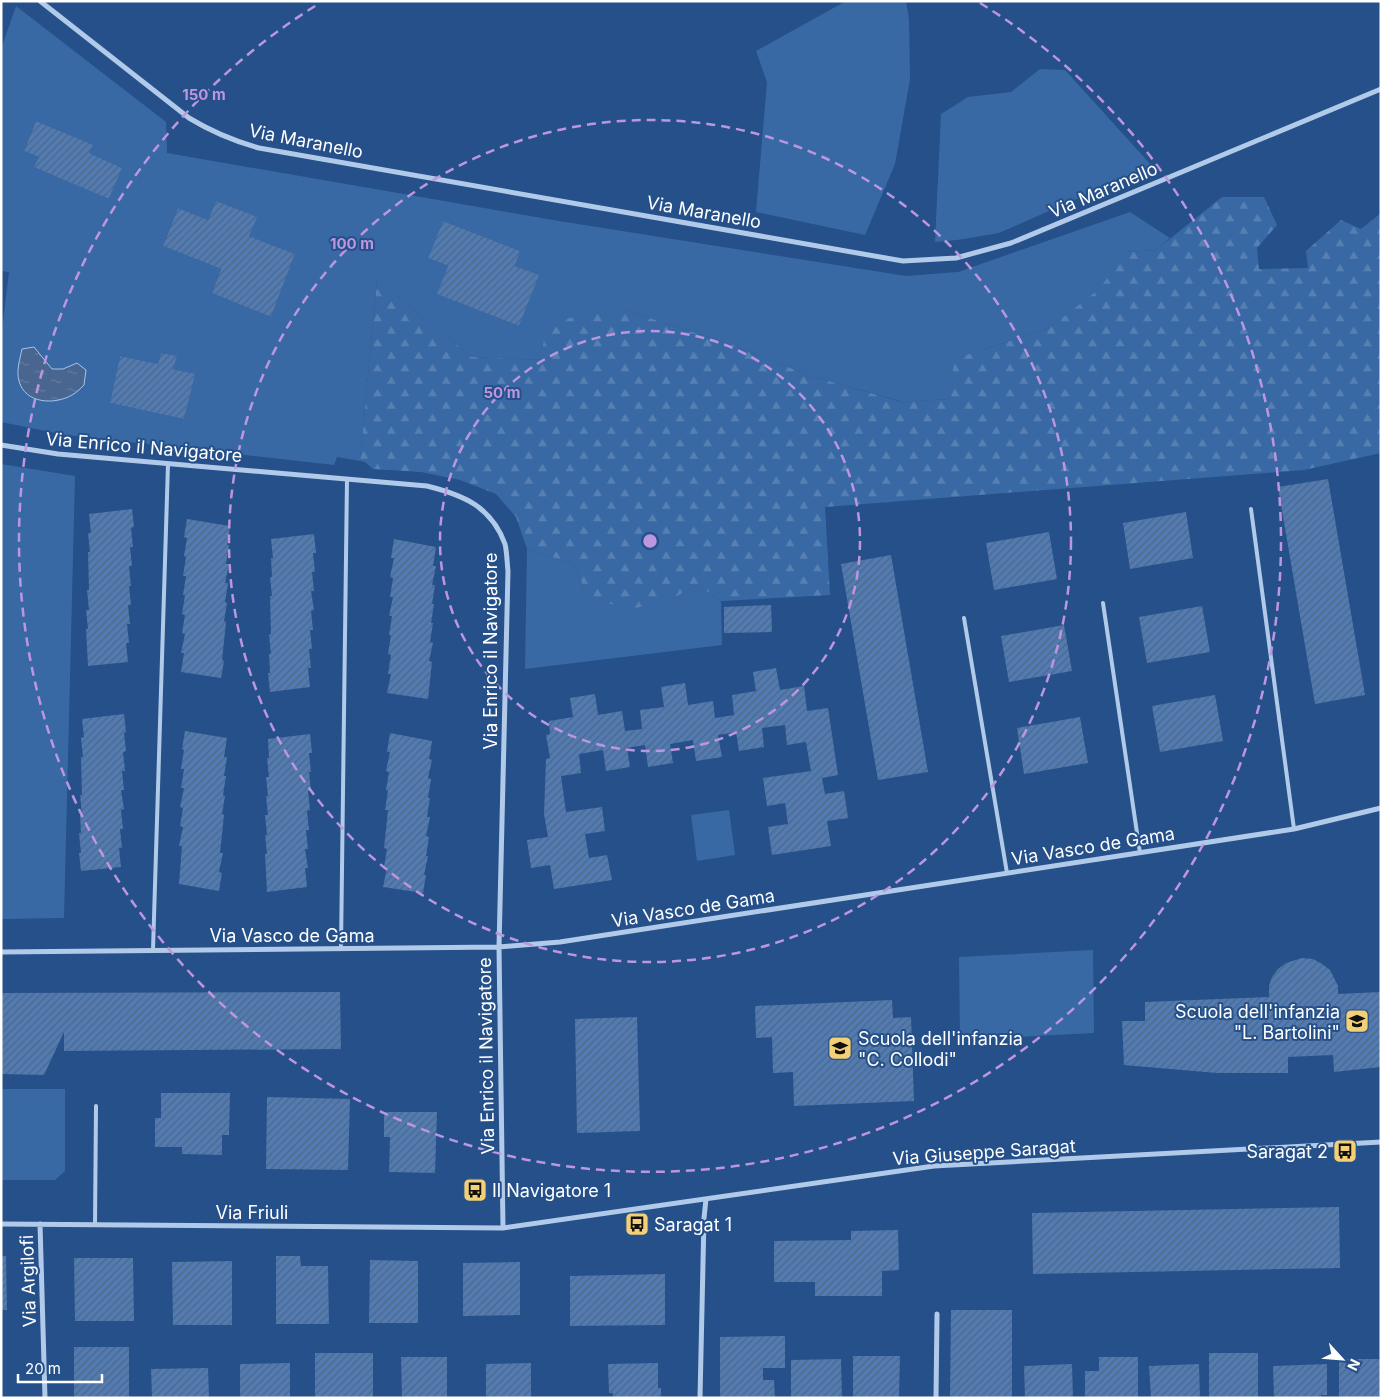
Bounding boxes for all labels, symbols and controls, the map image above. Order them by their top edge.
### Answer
text: 150 m [182,85,226,104]
street label: Via Maranello [247,120,365,162]
street label: Via Maranello [1046,158,1160,222]
street label: Via Maranello [645,192,763,232]
text: 100 m [330,234,374,253]
text: 50 m [484,383,520,402]
street label: Via Enrico il Navigatore [45,428,243,466]
centre of rings [641,532,659,550]
street label: Via Enrico il Navigatore [480,552,501,750]
street label: Via Vasco de Gama [1010,823,1176,869]
street label: Via Vasco de Gama [610,885,776,931]
street label: Via Vasco de Gama [209,925,375,946]
street label: Via Enrico il Navigatore [474,957,498,1155]
place label: Scuola dell'infanzia "L. Bartolini" [1175,1001,1340,1043]
school or university icon: Scuola dell'infanzia "L. Bartolini" [1344,1008,1370,1034]
place label: Scuola dell'infanzia "C. Collodi" [858,1028,1023,1070]
school or university icon: Scuola dell'infanzia "C. Collodi" [827,1035,853,1061]
street label: Via Giuseppe Saragat [892,1135,1076,1169]
bus stop icon: Saragat 2 [1332,1138,1358,1164]
place label: Saragat 2 [1246,1141,1328,1162]
bus stop icon: Il Navigatore 1 [462,1177,488,1203]
place label: Il Navigatore 1 [492,1180,611,1201]
street label: Via Friuli [216,1202,288,1223]
bus stop icon: Saragat 1 [624,1211,650,1237]
place label: Saragat 1 [654,1214,732,1235]
street label: Via Argilofi [16,1234,40,1328]
north arrow [1317,1334,1367,1384]
scale bar [18,1352,101,1384]
text: N [1344,1356,1364,1373]
text: 20 m [25,1359,61,1378]

